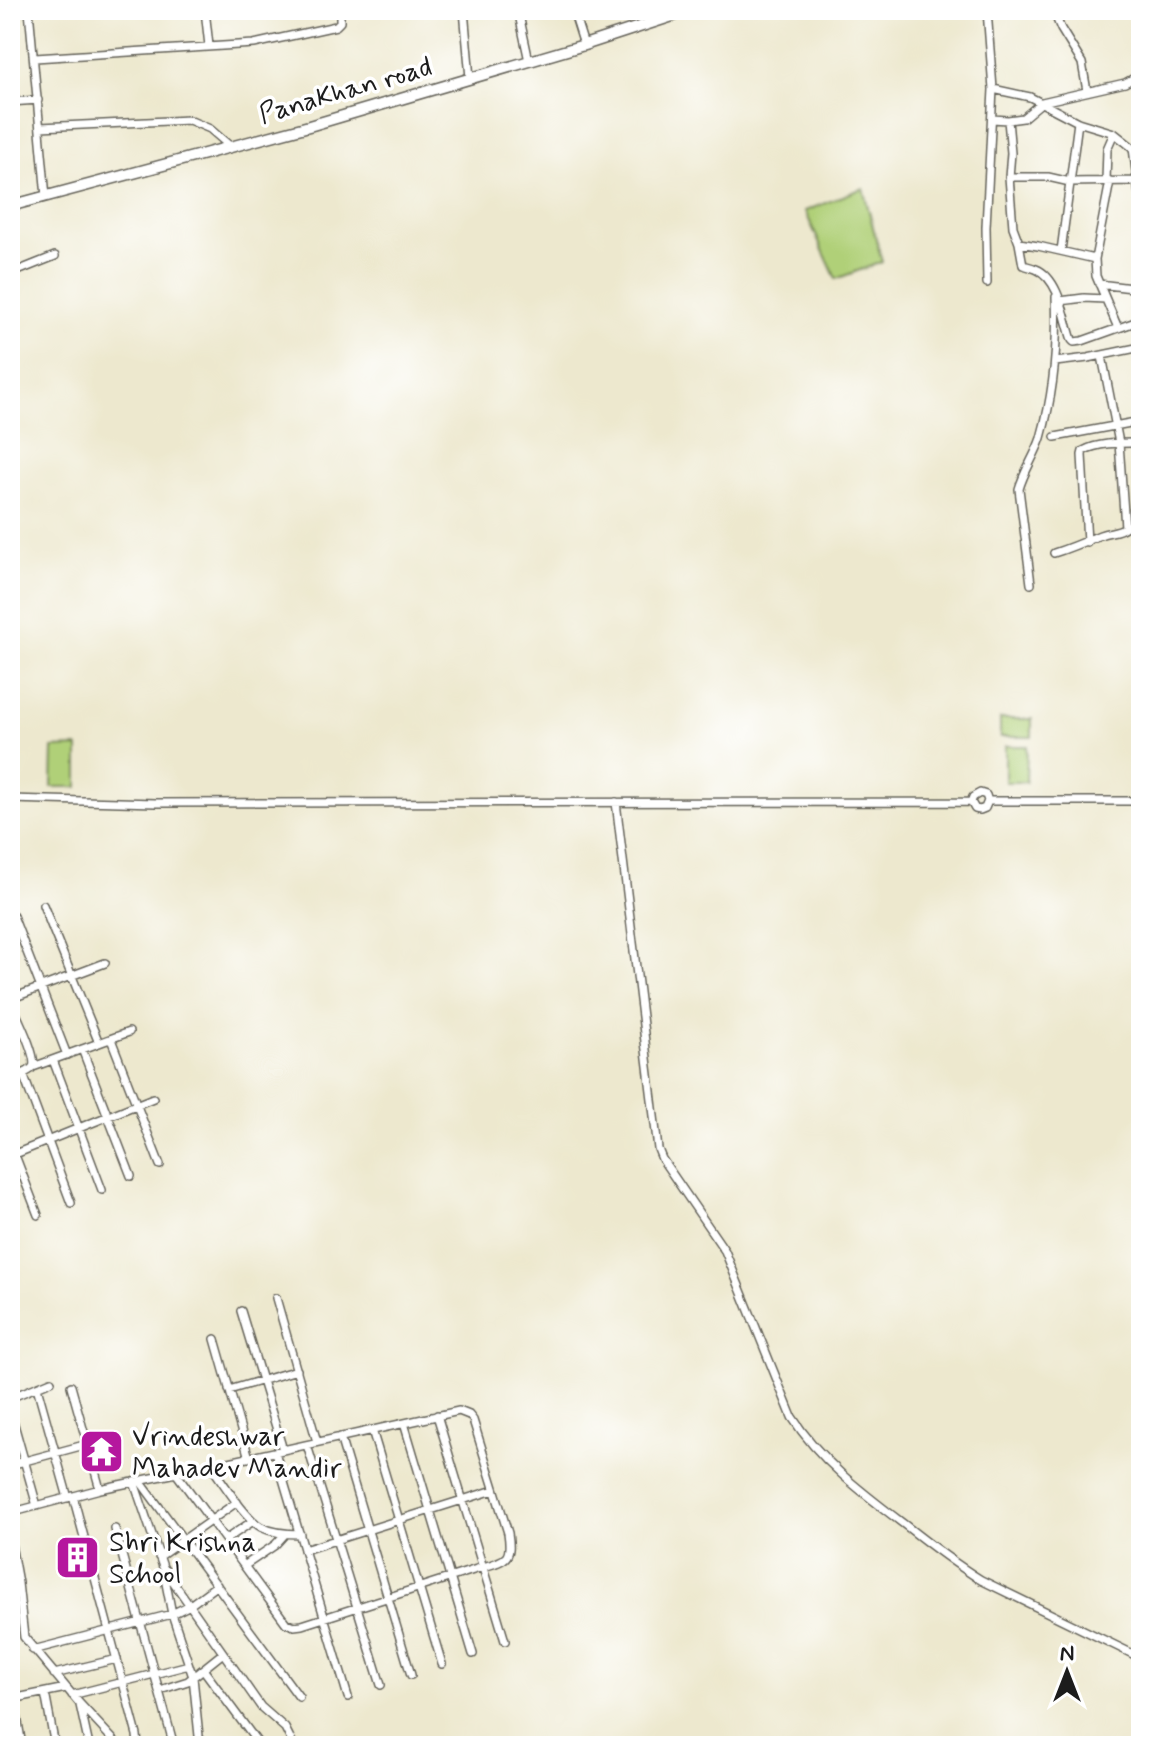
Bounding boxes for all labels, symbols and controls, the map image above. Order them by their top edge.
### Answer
street label: PanaKhan road [255,49,437,134]
place label: Vrindeshwar Mahadev Mandir [132,1419,342,1488]
temple icon: Vrindeshwar Mahadev Mandir [77,1427,125,1475]
place label: Shri Krishna School [109,1525,256,1594]
building icon: Shri Krishna School [54,1533,102,1581]
north arrow [1027,1632,1107,1712]
text: N [1060,1640,1074,1668]

